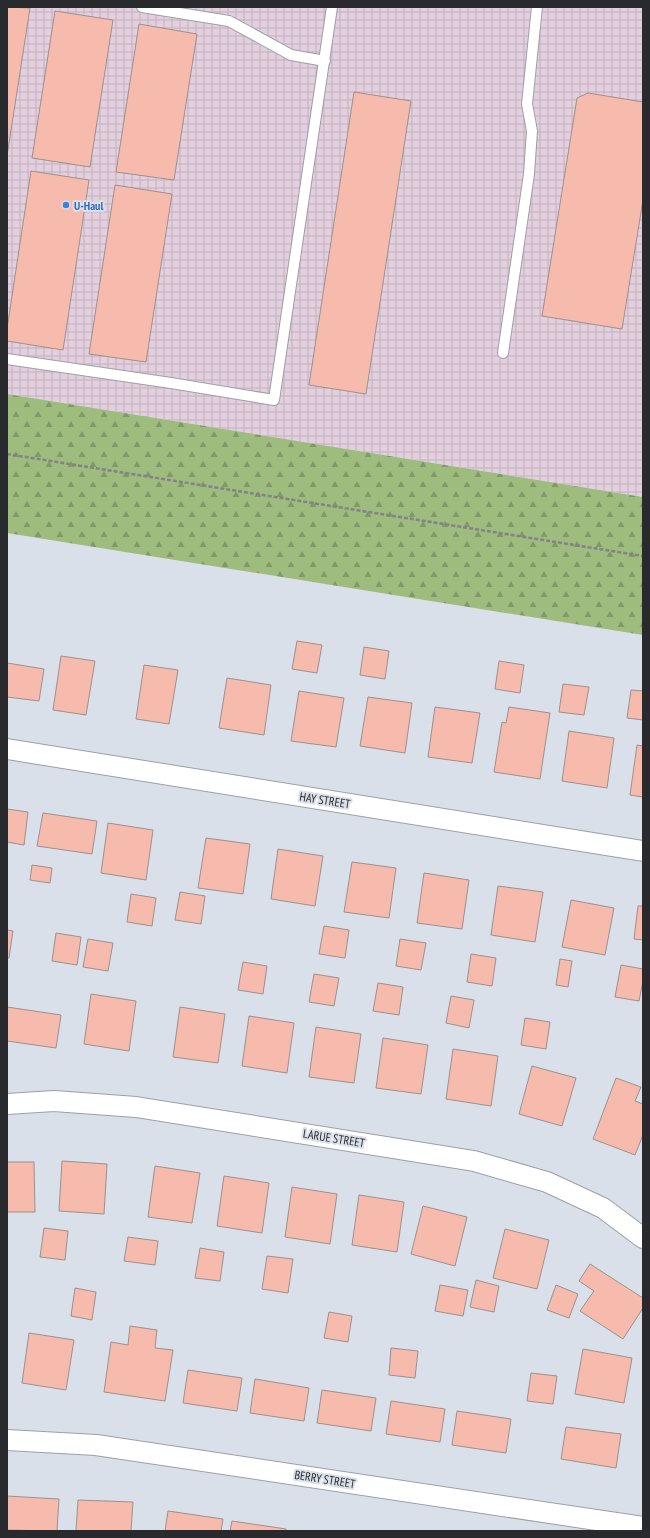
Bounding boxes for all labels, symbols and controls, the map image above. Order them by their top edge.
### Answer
place label: U-Haul [74,198,103,213]
marker: U-Haul [61,200,71,210]
street label: HAY STREET [299,789,352,812]
street label: LARUE STREET [302,1126,367,1150]
street label: BERRY STREET [293,1467,357,1491]

